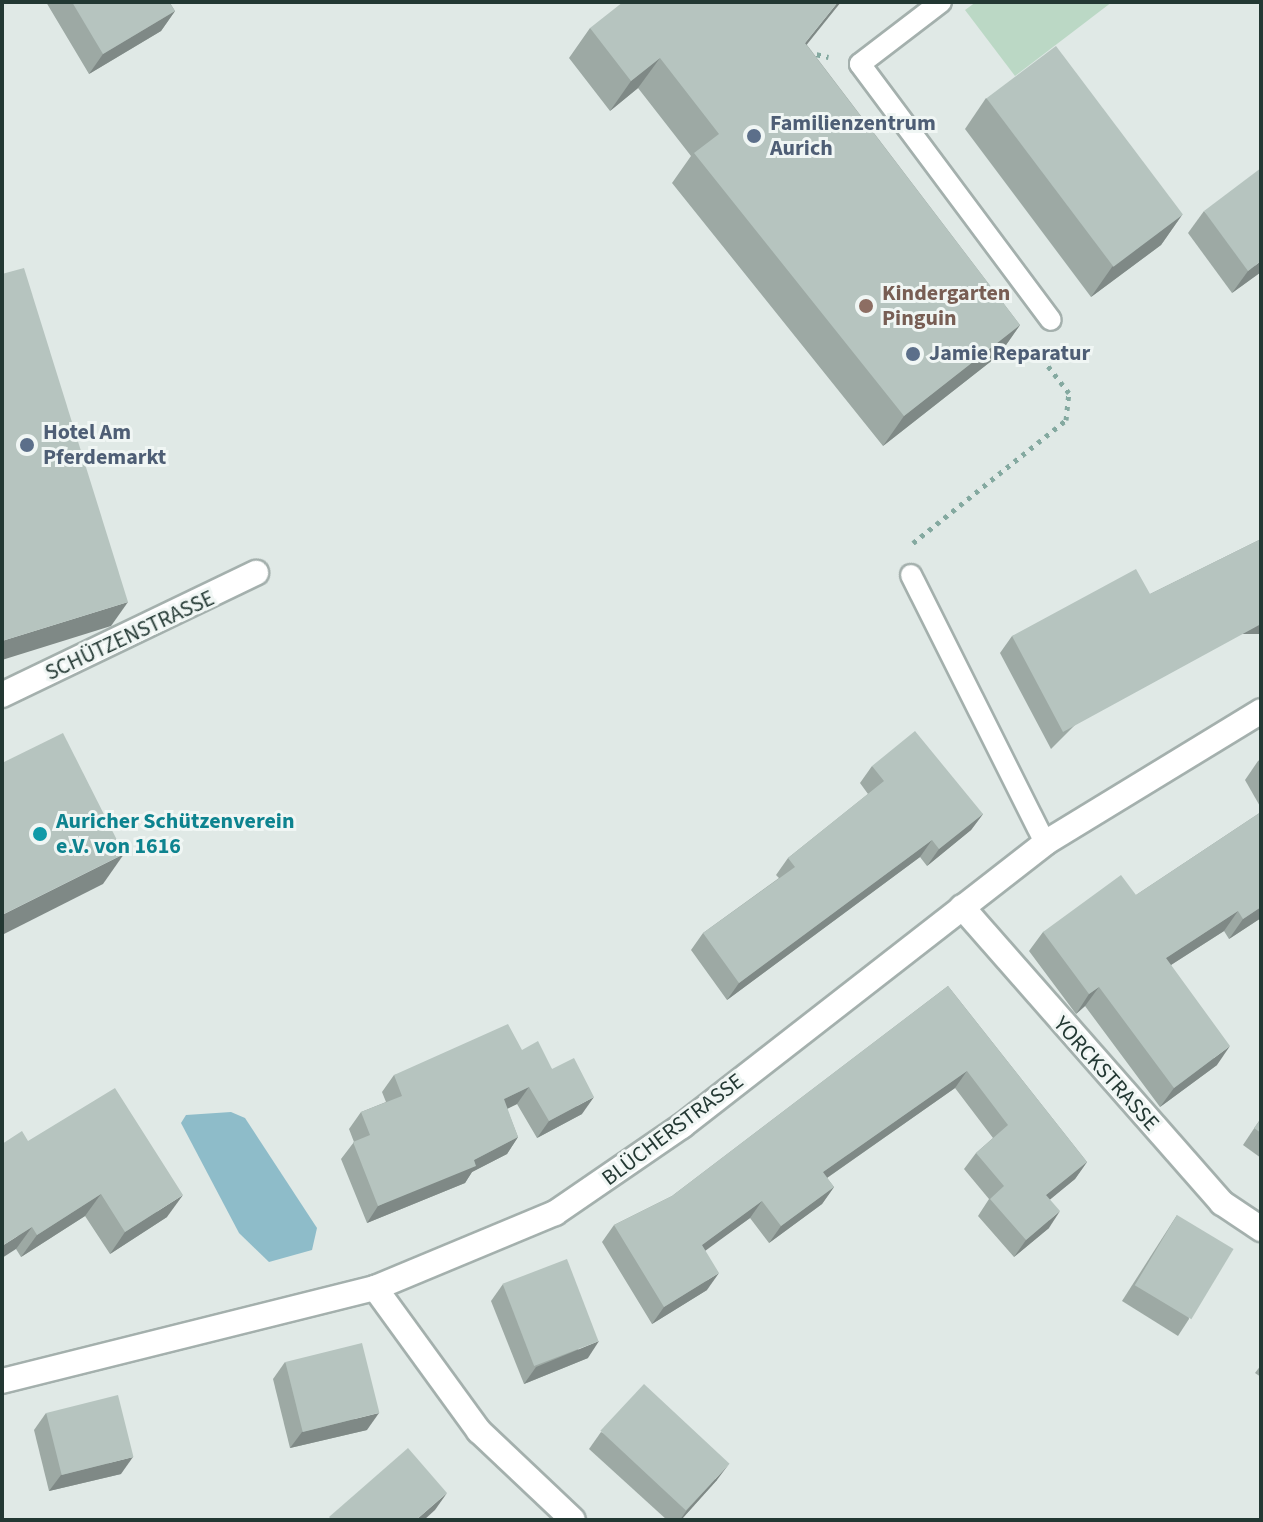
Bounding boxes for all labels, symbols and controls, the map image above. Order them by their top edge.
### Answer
place label: Familienzentrum Aurich [770,110,936,162]
marker: Familienzentrum Aurich [745,127,763,145]
place label: Kindergarten Pinguin [882,280,1010,332]
marker: Kindergarten Pinguin [857,297,875,315]
place label: Jamie Reparatur [929,341,1090,367]
marker: Jamie Reparatur [904,345,922,363]
place label: Hotel Am Pferdemarkt [43,419,166,470]
marker: Hotel Am Pferdemarkt [18,436,36,454]
street label: SCHÜTZENSTRASSE [41,585,219,687]
place label: Auricher Schützenverein e.V. von 1616 [56,808,295,860]
marker: Auricher Schützenverein e.V. von 1616 [31,825,49,843]
street label: YORCKSTRASSE [1048,1011,1164,1137]
street label: BLÜCHERSTRASSE [597,1068,749,1192]

